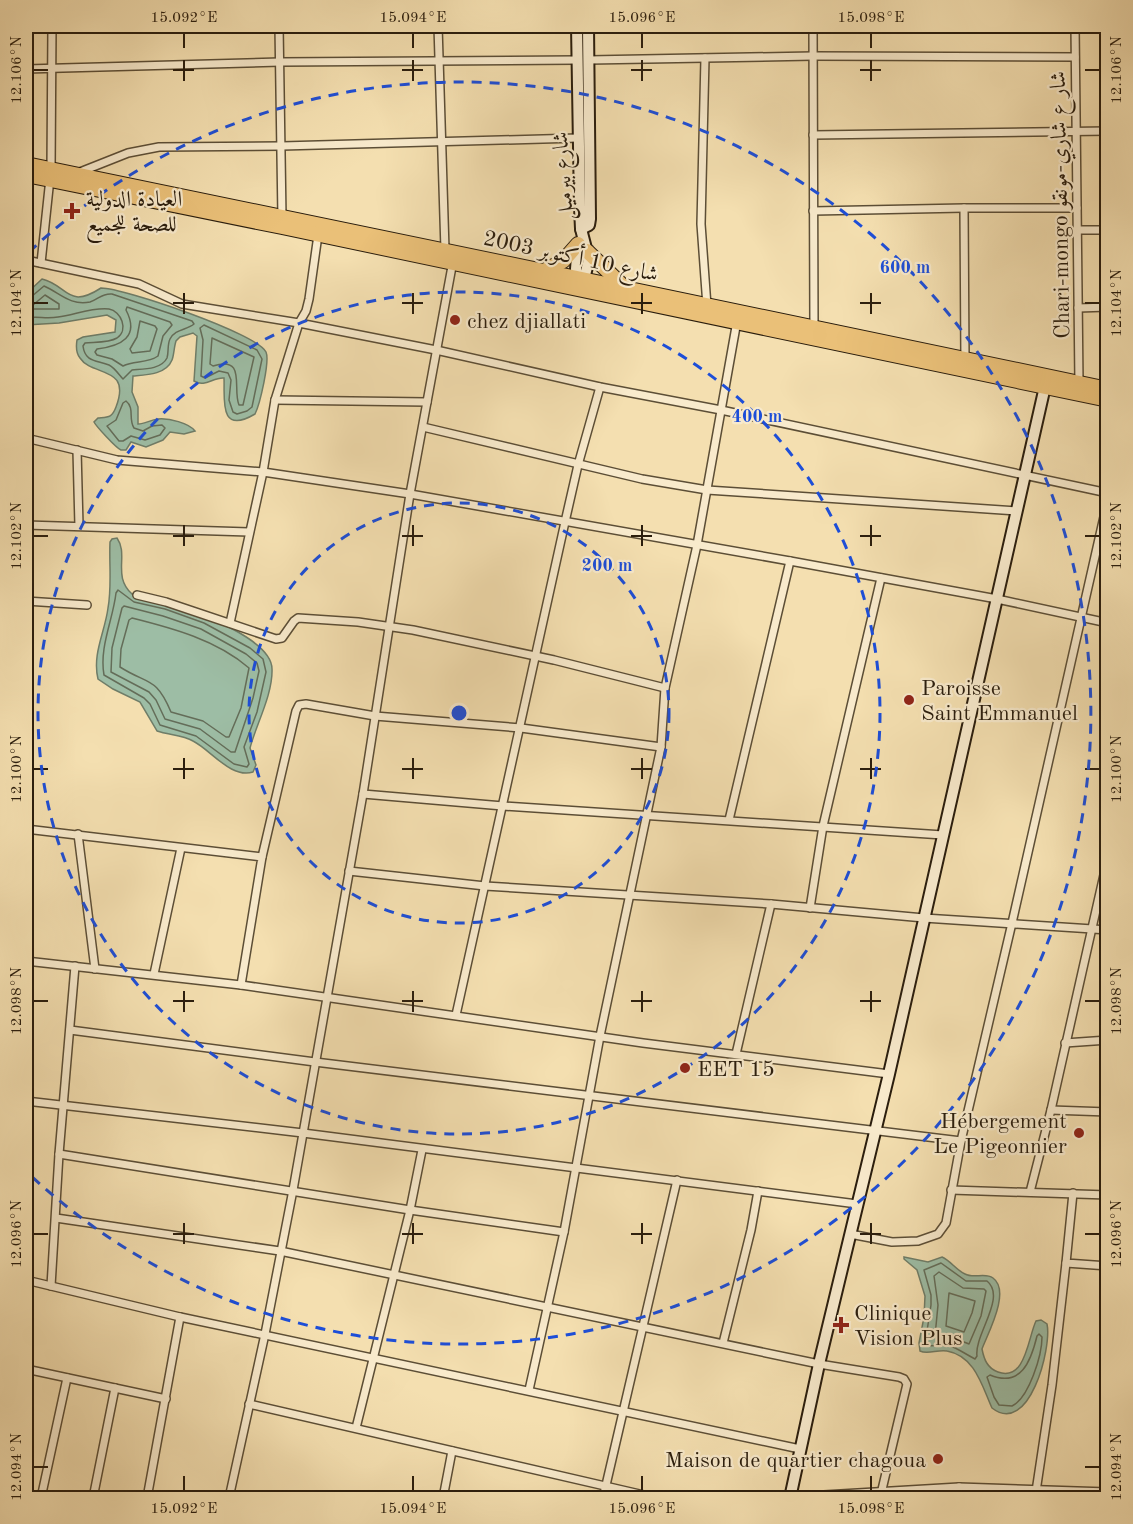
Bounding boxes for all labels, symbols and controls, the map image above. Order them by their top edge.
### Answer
text: 15.092°E [151,11,217,26]
text: 15.094°E [380,11,446,26]
text: 15.096°E [609,11,675,26]
text: 15.098°E [838,11,904,26]
text: 12.106°N [10,36,25,104]
text: 12.106°N [1110,36,1125,104]
street label: Chari-mongo شار ع شاري-مونقو [1048,71,1080,339]
street label: شارع بيرميل [550,130,584,221]
place label: العيادة الدولية للصحة للجميع [86,189,182,243]
marker: العيادة الدولية للصحة للجميع [63,202,81,220]
street label: شارع 10 أكتوبر 2003 [480,222,661,292]
text: 600 m [880,259,930,277]
text: 12.104°N [10,269,25,337]
text: 12.104°N [1110,269,1125,337]
place label: chez djiallati [467,311,586,333]
marker: chez djiallati [448,313,462,327]
text: 400 m [732,408,782,426]
text: 12.102°N [10,502,25,570]
text: 12.102°N [1110,502,1125,570]
text: 200 m [582,557,632,575]
place label: Paroisse Saint Emmanuel [921,678,1078,725]
marker: Paroisse Saint Emmanuel [902,693,916,707]
centre of rings [449,703,469,723]
text: 12.100°N [10,735,25,803]
text: 12.100°N [1110,735,1125,803]
text: 12.098°N [10,967,25,1035]
text: 12.098°N [1110,967,1125,1035]
place label: EET 15 [697,1059,775,1081]
marker: EET 15 [678,1061,692,1075]
place label: Hébergement Le Pigeonnier [933,1111,1067,1158]
marker: Hébergement Le Pigeonnier [1072,1126,1086,1140]
text: 12.096°N [10,1200,25,1268]
text: 12.096°N [1110,1200,1125,1268]
place label: Clinique Vision Plus [854,1303,963,1350]
marker: Clinique Vision Plus [832,1316,850,1334]
text: 12.094°N [10,1433,25,1501]
text: 12.094°N [1110,1433,1125,1501]
place label: Maison de quartier chagoua [665,1450,926,1472]
marker: Maison de quartier chagoua [931,1452,945,1466]
text: 15.092°E [151,1502,217,1517]
text: 15.094°E [380,1502,446,1517]
text: 15.096°E [609,1502,675,1517]
text: 15.098°E [838,1502,904,1517]

